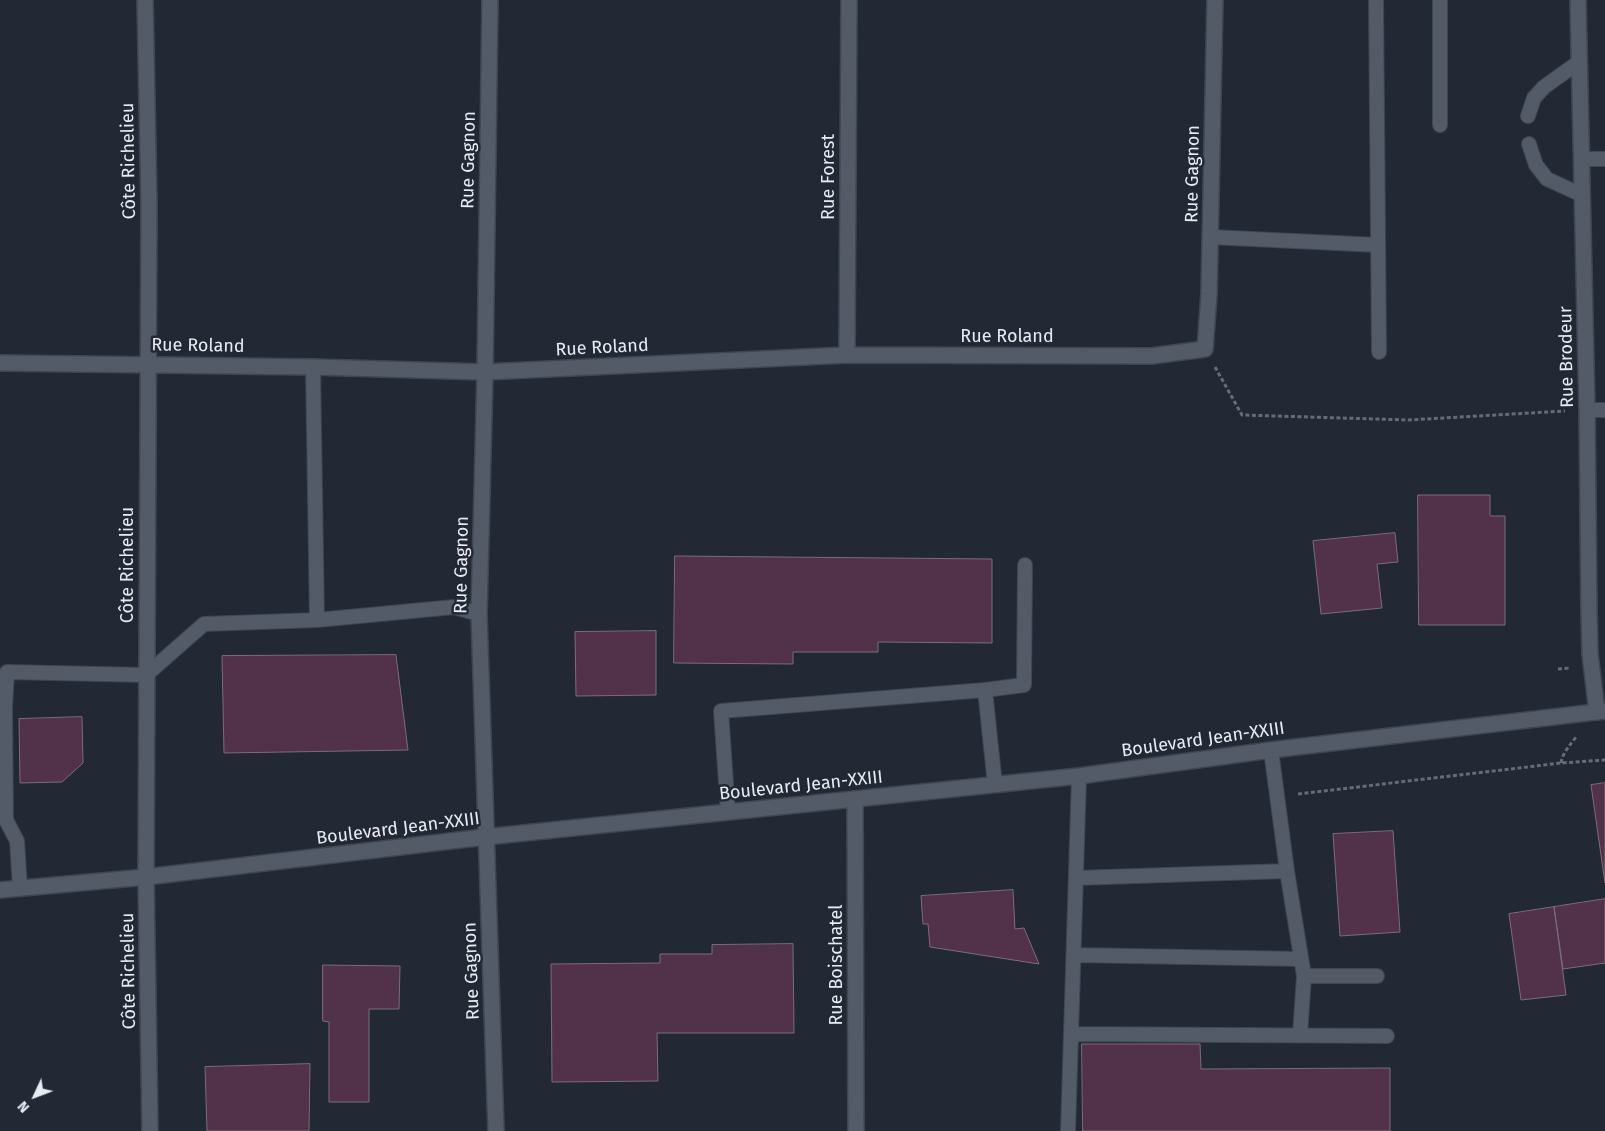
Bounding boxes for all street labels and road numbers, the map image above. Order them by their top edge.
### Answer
street label: Côte Richelieu [117,103,141,219]
street label: Rue Gagnon [457,111,481,209]
street label: Rue Gagnon [1181,125,1205,223]
street label: Rue Forest [818,134,840,220]
street label: Rue Brodeur [1555,306,1579,408]
street label: Rue Roland [960,326,1054,348]
street label: Rue Roland [151,334,245,358]
street label: Rue Roland [555,335,649,361]
street label: Côte Richelieu [117,507,139,623]
street label: Rue Gagnon [450,516,474,614]
street label: Boulevard Jean-XXIII [1120,718,1286,762]
street label: Boulevard Jean-XXIII [718,767,884,805]
street label: Boulevard Jean-XXIII [315,808,481,850]
street label: Rue Boischatel [826,904,848,1026]
street label: Côte Richelieu [117,913,141,1029]
street label: Rue Gagnon [459,922,485,1020]

